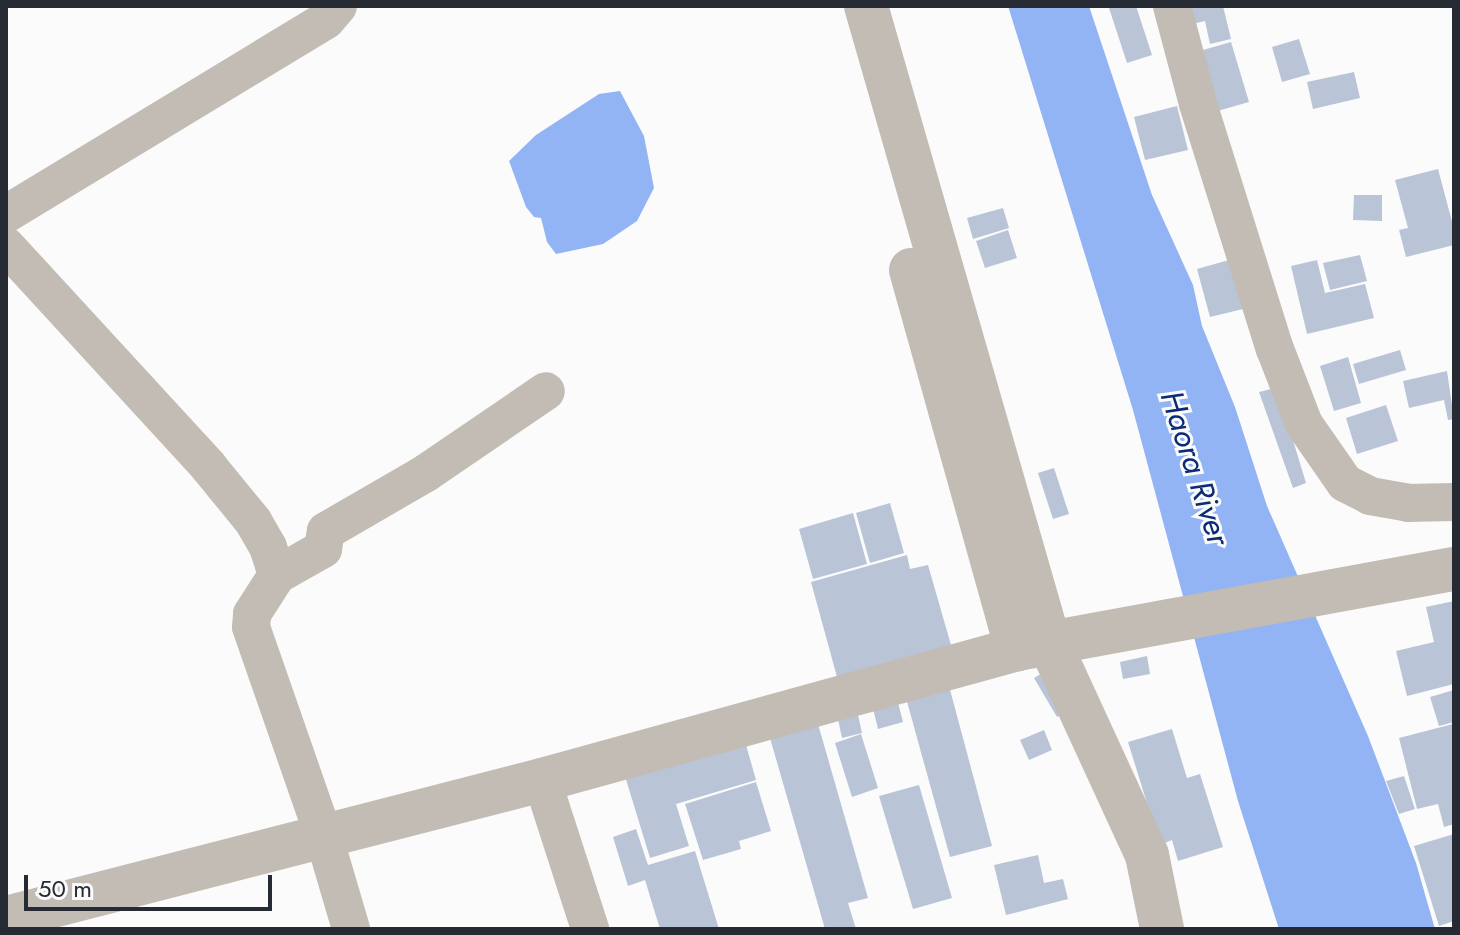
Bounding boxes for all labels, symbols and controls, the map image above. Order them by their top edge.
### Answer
water label: Haora River [1152,386,1238,550]
scale bar [28,859,276,909]
text: 50 m [38,871,92,906]

